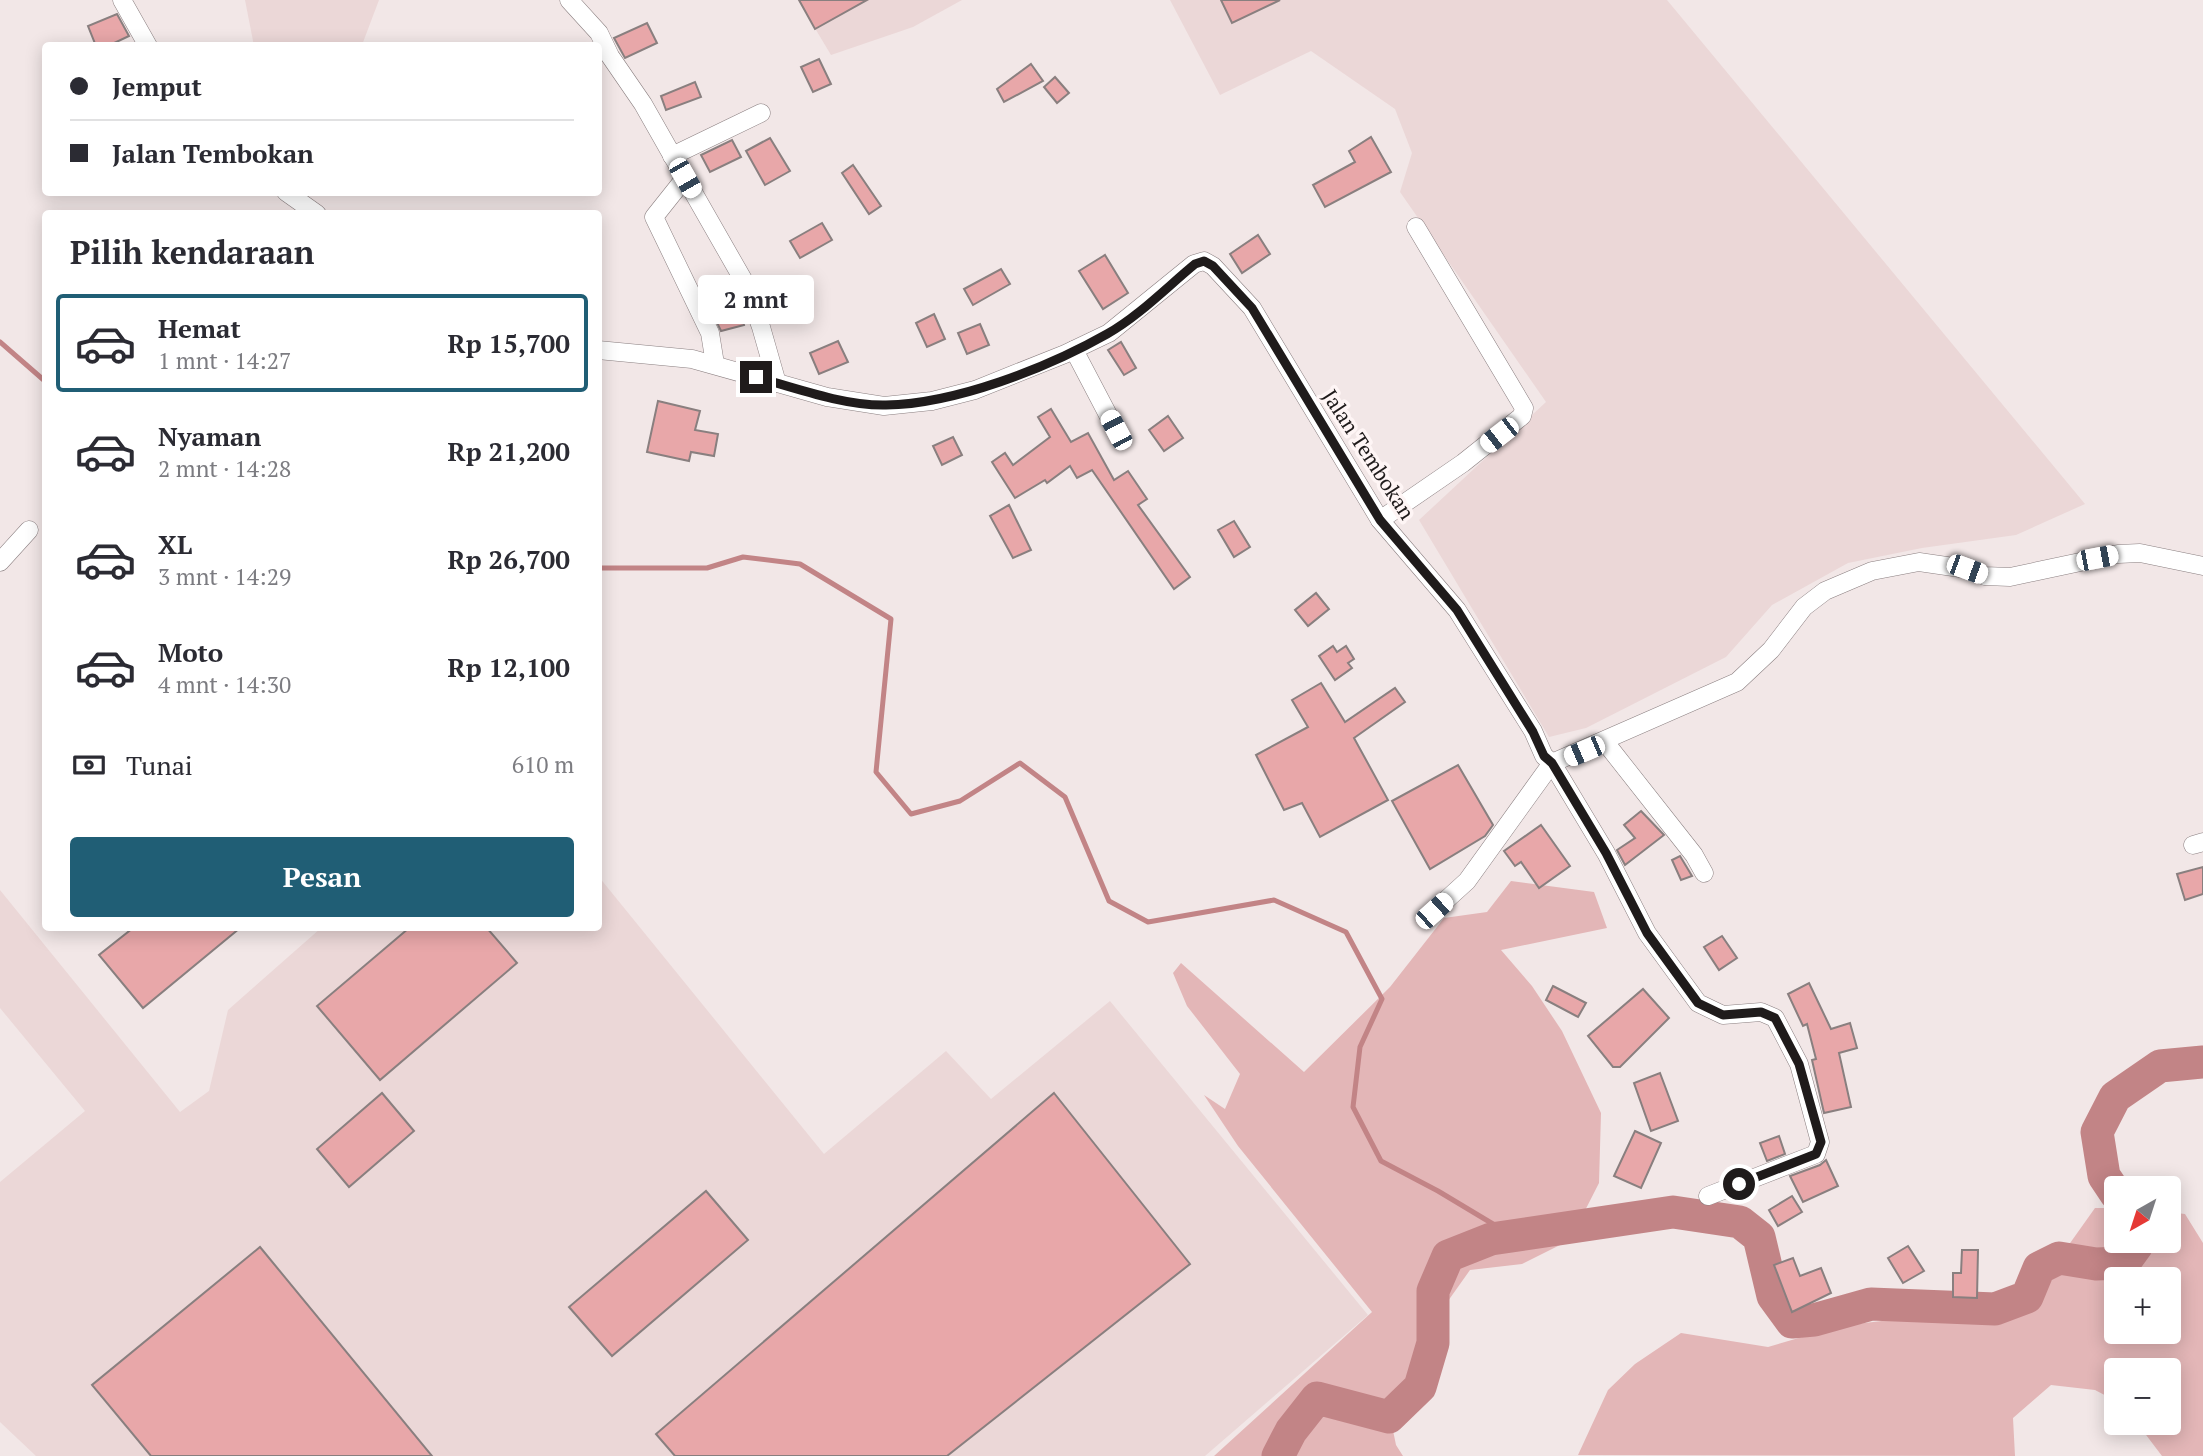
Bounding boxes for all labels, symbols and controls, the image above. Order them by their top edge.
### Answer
text: Jemput [112,69,202,103]
text: Jalan Tembokan [112,136,314,170]
car [666,155,705,201]
text: Pilih kendaraan [70,231,314,273]
callout: 2 mnt [698,276,814,324]
text: 2 mnt [724,284,788,315]
text: Hemat [158,311,241,345]
icon: car [74,312,137,375]
text: Rp 15,700 [448,326,570,360]
text: 1 mnt · 14:27 [158,345,291,376]
route end [740,361,772,393]
street label: Jalan Tembokan [1317,384,1422,525]
car [1097,407,1136,453]
car [1476,414,1523,456]
text: Nyaman [158,419,261,453]
icon: car [74,420,137,483]
text: Rp 21,200 [448,434,570,468]
text: 2 mnt · 14:28 [158,453,291,484]
text: XL [158,527,192,561]
icon: car [74,528,137,591]
text: Rp 26,700 [448,542,570,576]
car [2075,544,2120,572]
car [1944,552,1991,586]
text: 3 mnt · 14:29 [158,561,291,592]
text: Moto [158,635,223,669]
icon: car [74,636,137,699]
text: Rp 12,100 [448,650,570,684]
text: 4 mnt · 14:30 [158,669,291,700]
car [1561,733,1608,769]
icon: cash [70,746,108,784]
text: Tunai [126,748,193,782]
text: 610 m [512,749,574,780]
button: Pesan [70,837,574,917]
car [1412,889,1457,933]
route start [1723,1168,1755,1200]
north arrow [2104,1176,2180,1253]
map controls [2104,1176,2181,1435]
button: + [2104,1267,2181,1344]
button: − [2104,1358,2181,1435]

